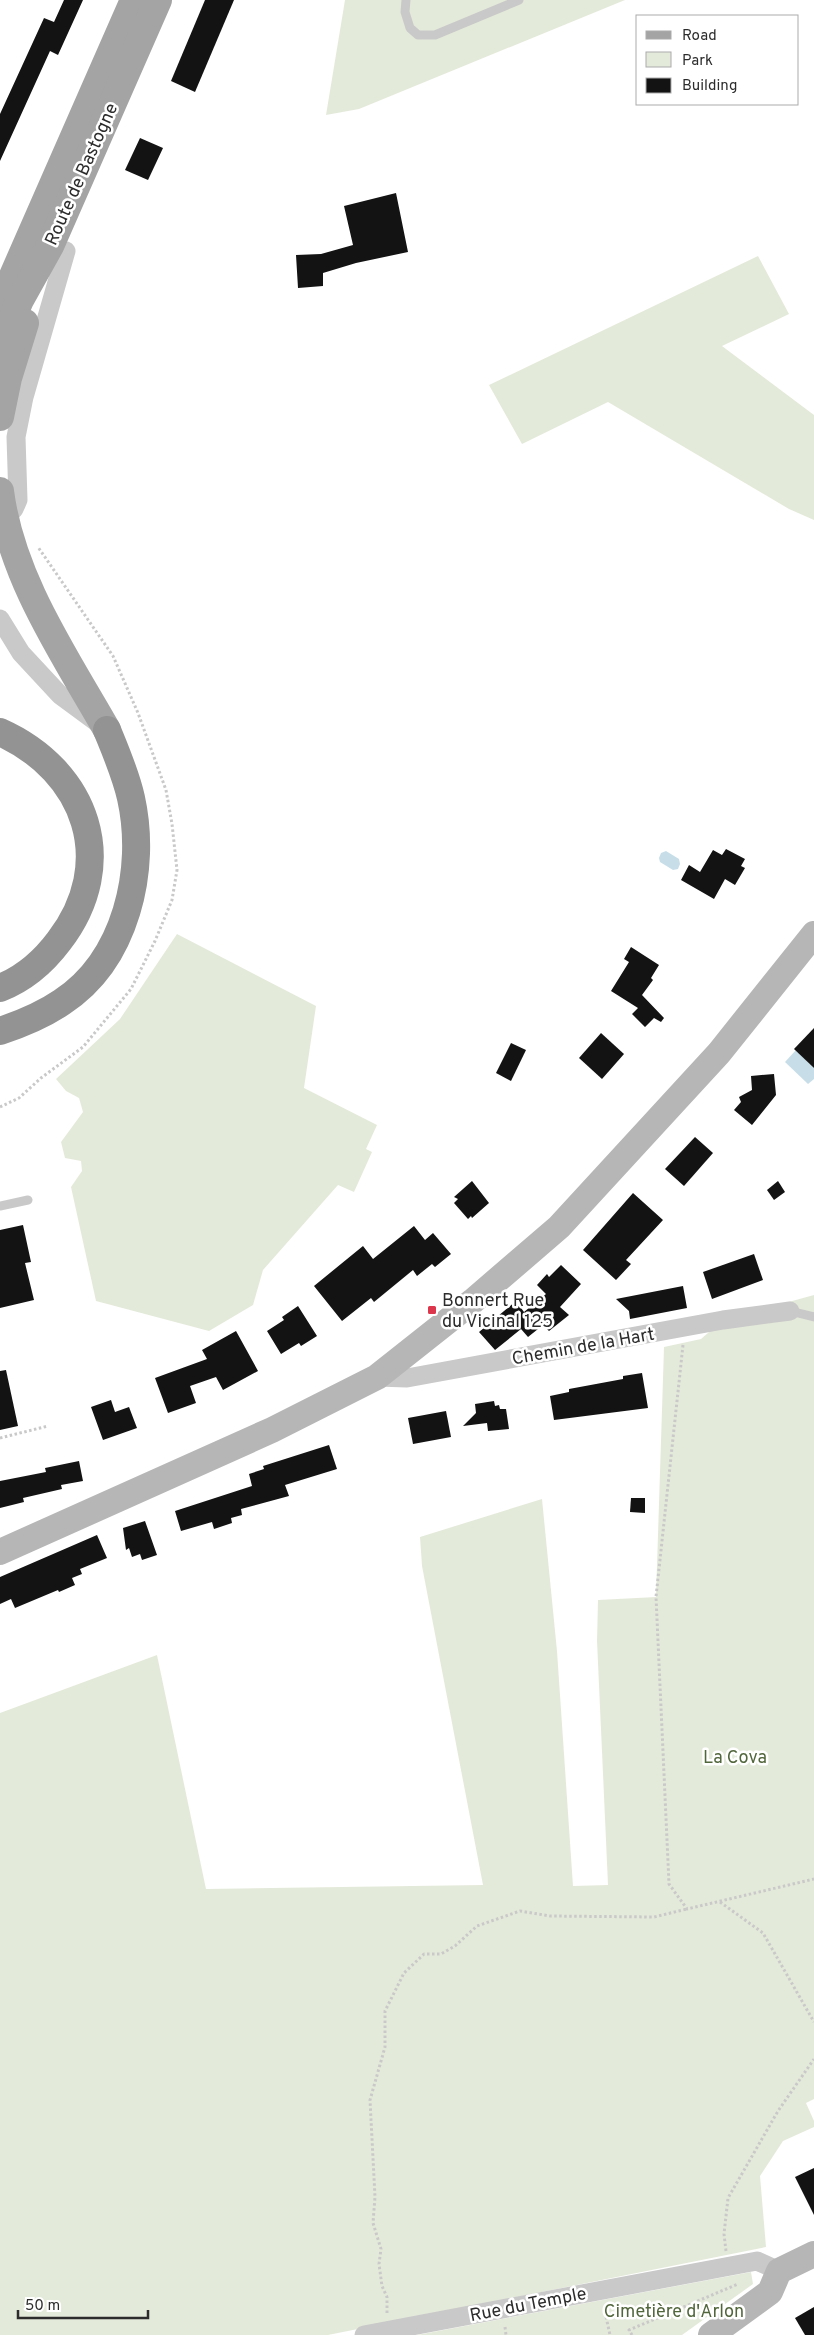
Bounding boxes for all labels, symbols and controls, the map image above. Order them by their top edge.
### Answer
legend [636,15,799,105]
text: Road [682,27,717,46]
text: Park [682,52,713,71]
text: Building [682,77,737,96]
street label: Route de Bastogne [41,100,124,249]
place label: Bonnert Rue du Vicinal 125 [442,1290,553,1334]
marker: Bonnert Rue du Vicinal 125 [426,1304,438,1316]
street label: Chemin de la Hart [510,1324,656,1371]
park label: La Cova [703,1747,767,1770]
street label: Rue du Temple [468,2283,589,2328]
scale bar [18,2288,148,2320]
text: 50 m [25,2297,60,2316]
park label: Cimetière d'Arlon [604,2301,744,2324]

